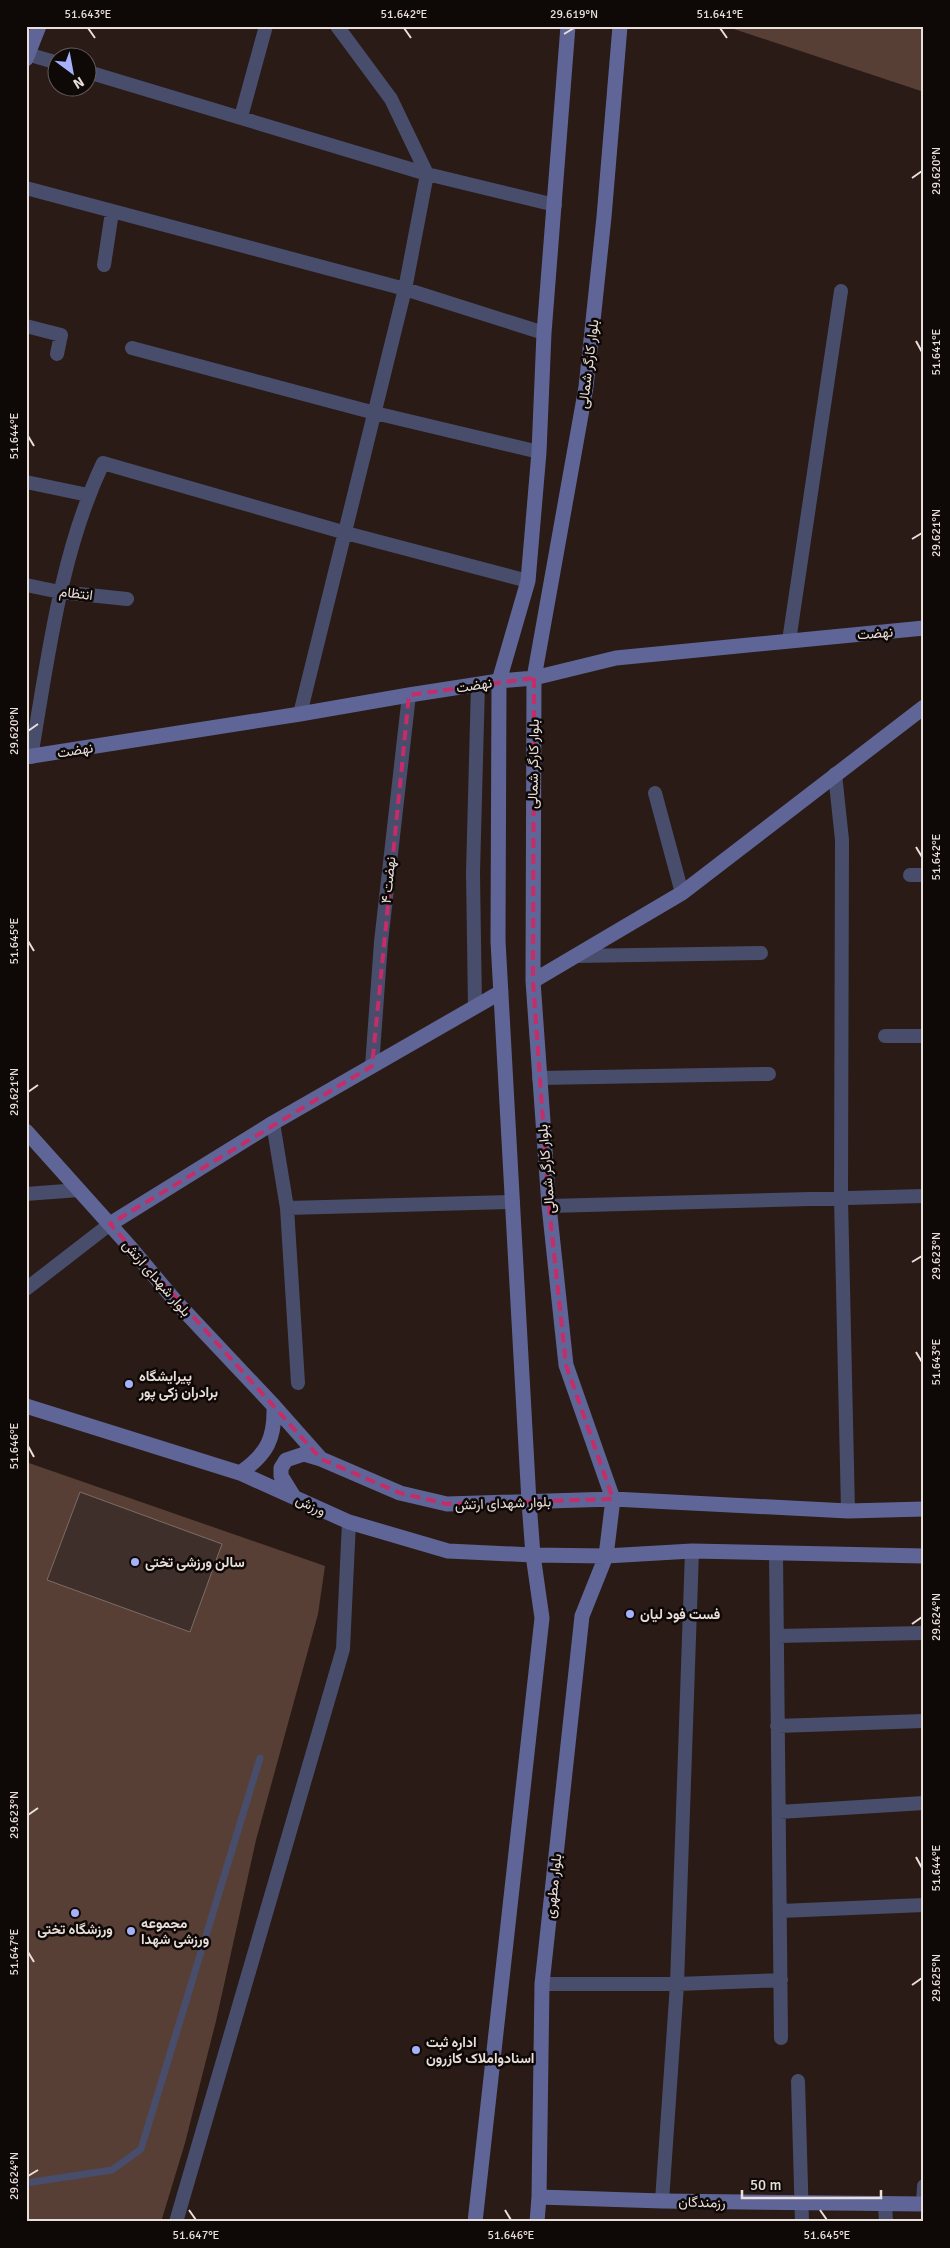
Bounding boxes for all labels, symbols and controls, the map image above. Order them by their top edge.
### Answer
text: 51.643°E [65,7,112,22]
text: 51.642°E [381,7,428,22]
text: 29.619°N [550,7,598,22]
text: 51.641°E [697,7,744,22]
north arrow [48,48,98,98]
text: N [70,73,87,92]
text: 29.620°N [929,147,944,195]
street label: بلوار کارگر شمالی [575,318,602,410]
text: 51.641°E [929,328,944,375]
text: 51.644°E [7,412,22,459]
text: 29.621°N [929,509,944,557]
street label: انتظام [58,583,94,604]
street label: نهضت [856,623,894,644]
street label: نهضت [455,674,493,697]
text: 29.620°N [7,707,22,755]
street label: بلوار کارگر شمالی [524,719,543,809]
street label: نهضت [56,739,94,762]
text: 51.642°E [929,833,944,880]
street label: نهضت ۴ [378,856,399,904]
text: 51.645°E [7,917,22,964]
text: 29.621°N [7,1068,22,1116]
street label: بلوار کارگر شمالی [534,1123,559,1214]
text: 29.623°N [929,1232,944,1280]
street label: بلوار شهدای ارتش [119,1236,195,1320]
text: 51.643°E [929,1338,944,1385]
place label: پیرایشگاه برادران زکی پور [138,1368,218,1402]
marker: پیرایشگاه برادران زکی پور [123,1378,135,1390]
text: 51.646°E [7,1422,22,1469]
street label: ورزش [293,1491,328,1520]
street label: بلوار شهدای ارتش [455,1493,551,1514]
place label: سالن ورزشی تختی [145,1554,245,1571]
marker: سالن ورزشی تختی [129,1556,141,1568]
text: 29.624°N [929,1593,944,1641]
place label: فست فود لیان [640,1606,720,1623]
marker: فست فود لیان [624,1608,636,1620]
text: 29.623°N [7,1791,22,1839]
text: 51.644°E [929,1844,944,1891]
street label: بلوار مطهری [542,1853,565,1919]
marker: ورزشگاه تختی [69,1907,81,1919]
place label: مجموعه ورزشی شهدا [141,1915,209,1948]
place label: ورزشگاه تختی [37,1921,113,1938]
marker: مجموعه ورزشی شهدا [125,1925,137,1937]
text: 51.647°E [7,1928,22,1975]
text: 29.625°N [929,1954,944,2002]
place label: اداره ثبت اسنادواملاک کازرون [426,2034,534,2067]
marker: اداره ثبت اسنادواملاک کازرون [410,2044,422,2056]
text: 29.624°N [7,2152,22,2200]
scale bar [742,2168,881,2200]
text: 50 m [750,2176,781,2194]
street label: رزمندگان [678,2194,726,2211]
text: 51.647°E [173,2228,220,2243]
text: 51.646°E [488,2228,535,2243]
text: 51.645°E [804,2228,851,2243]

